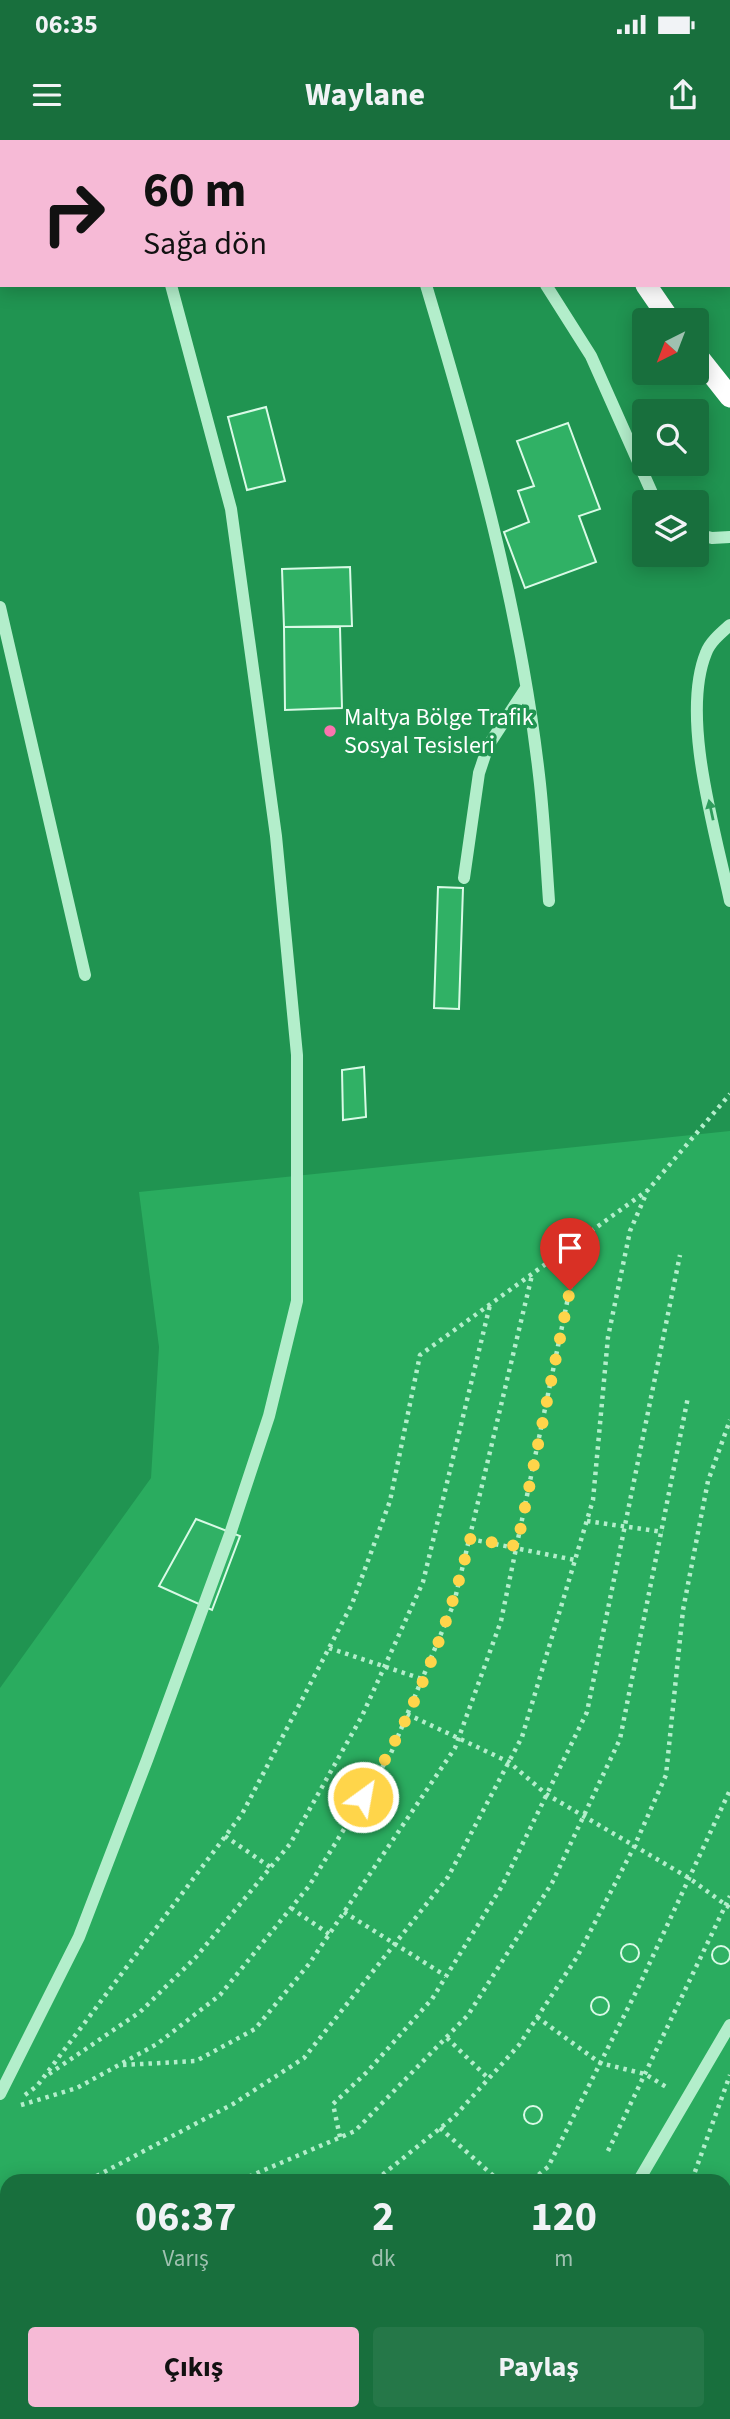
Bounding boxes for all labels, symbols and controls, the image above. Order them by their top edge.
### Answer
text: 06:35 [35,6,98,43]
text: Waylane [305,72,425,118]
icon: menu [28,76,66,114]
icon: share [664,76,702,114]
text: 60 m [143,156,247,226]
icon: right [28,168,119,259]
text: Sağa dön [143,221,267,267]
north arrow [632,308,709,385]
map controls [632,308,709,567]
button: search [632,399,709,476]
button: layers [632,490,709,567]
place label: Maltya Bölge Trafik Sosyal Tesisleri [344,700,534,763]
marker: Maltya Bölge Trafik Sosyal Tesisleri [322,723,338,739]
one-way arrow [706,799,717,821]
pin [540,1218,600,1290]
icon: arrive [551,1229,589,1267]
position arrow [326,1760,400,1834]
text: 06:37 [135,2187,236,2247]
text: 2 [372,2187,394,2247]
text: 120 [530,2187,597,2247]
text: Varış [163,2242,209,2275]
text: dk [371,2242,395,2275]
text: m [554,2242,573,2275]
button: Çıkış [28,2327,359,2407]
button: Paylaş [373,2327,704,2407]

